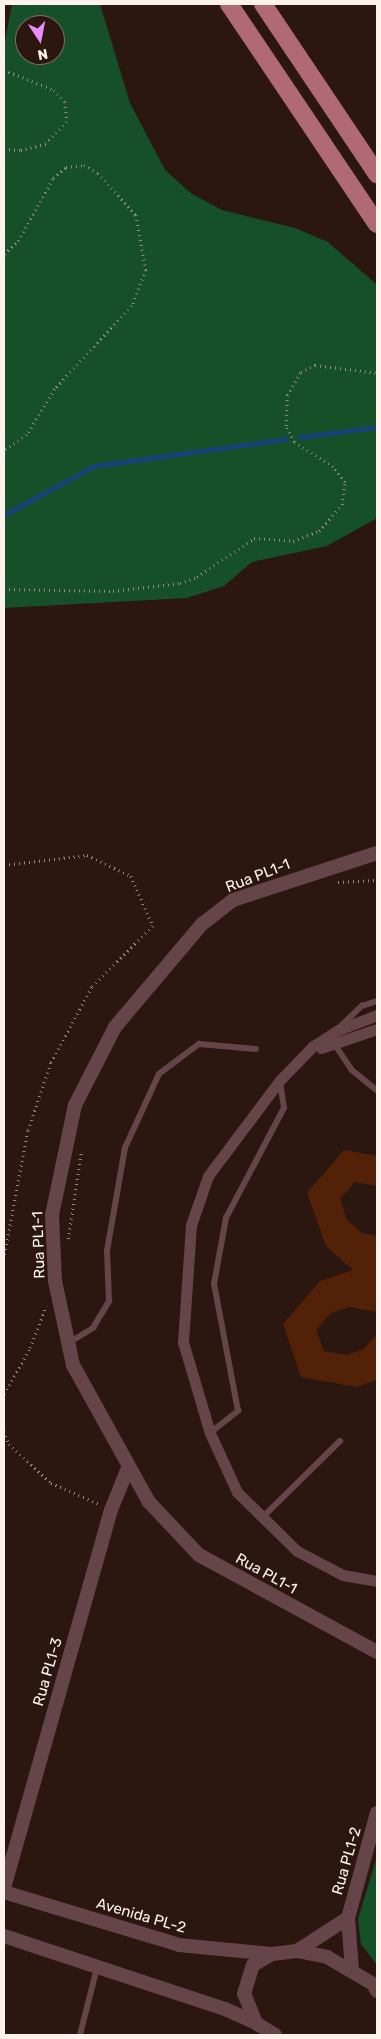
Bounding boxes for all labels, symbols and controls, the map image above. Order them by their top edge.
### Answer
north arrow [15,15,65,65]
text: N [36,45,49,64]
street label: Rua PL1-1 [223,856,293,896]
street label: Rua PL1-1 [29,1211,49,1279]
street label: Rua PL1-1 [232,1550,300,1598]
street label: Rua PL1-3 [30,1636,66,1708]
street label: Rua PL1-2 [329,1825,365,1897]
street label: Avenida PL-2 [94,1895,188,1937]

